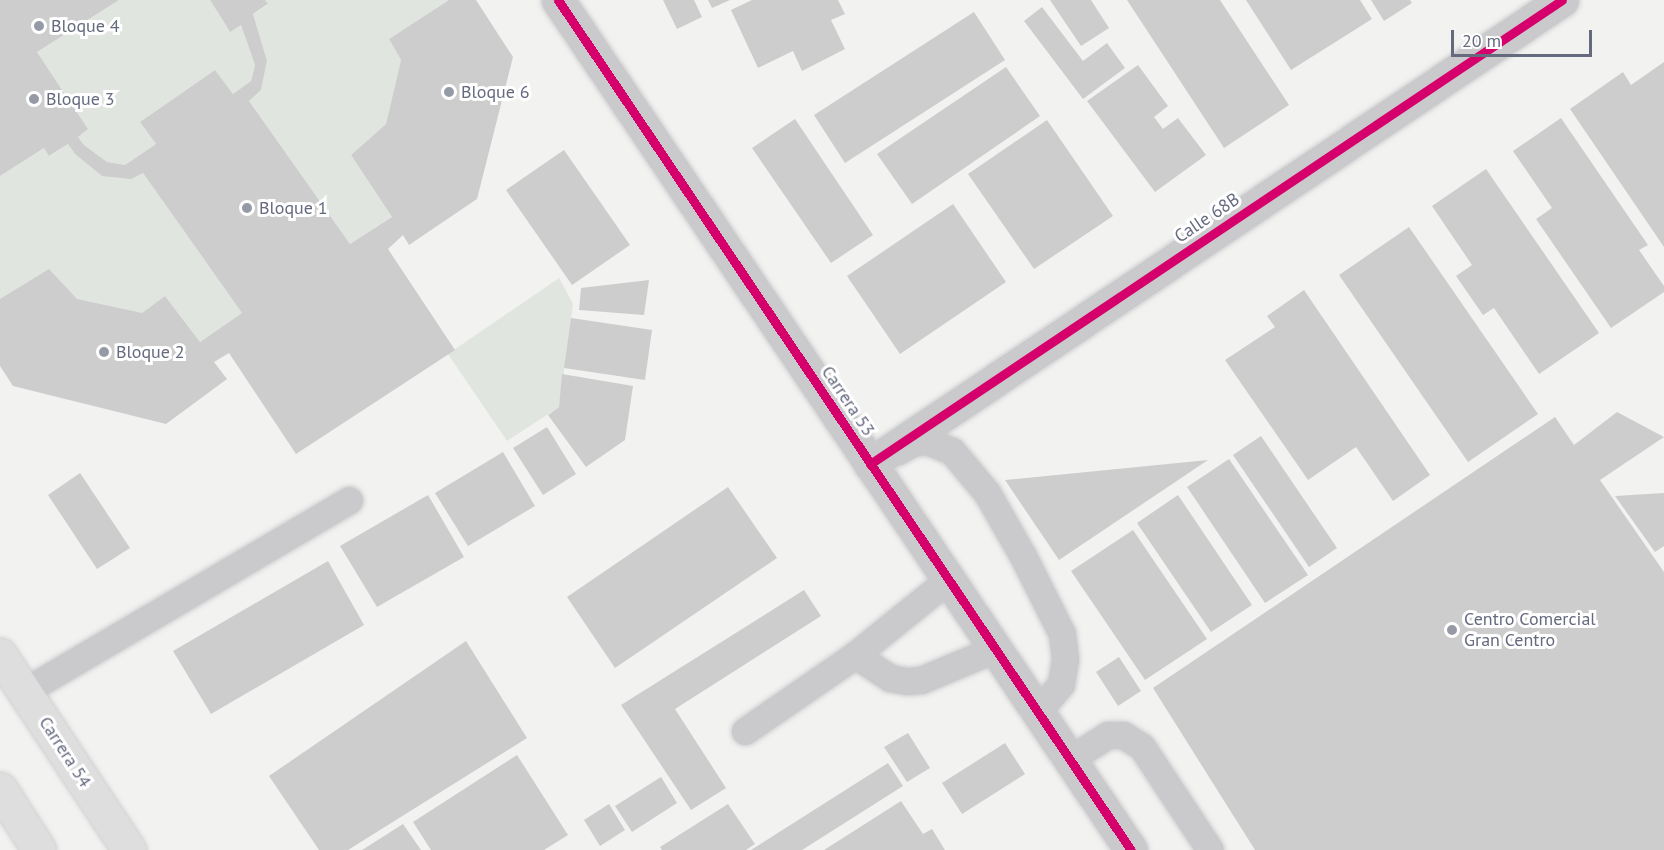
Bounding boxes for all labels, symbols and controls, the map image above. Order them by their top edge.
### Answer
place label: Bloque 4 [51,15,120,37]
scale bar [1454,18,1595,56]
marker: Bloque 4 [32,19,46,33]
text: 20 m [1462,29,1501,52]
place label: Bloque 6 [461,81,530,103]
marker: Bloque 6 [442,85,456,99]
place label: Bloque 3 [46,88,115,110]
marker: Bloque 3 [27,92,41,106]
street label: Calle 68B [1170,188,1244,248]
place label: Bloque 1 [259,197,328,219]
marker: Bloque 1 [240,201,254,215]
place label: Bloque 2 [116,341,185,363]
marker: Bloque 2 [97,345,111,359]
street label: Carrera 53 [817,362,879,440]
place label: Centro Comercial Gran Centro [1464,609,1596,652]
marker: Centro Comercial Gran Centro [1445,623,1459,637]
street label: Carrera 54 [34,713,96,791]

